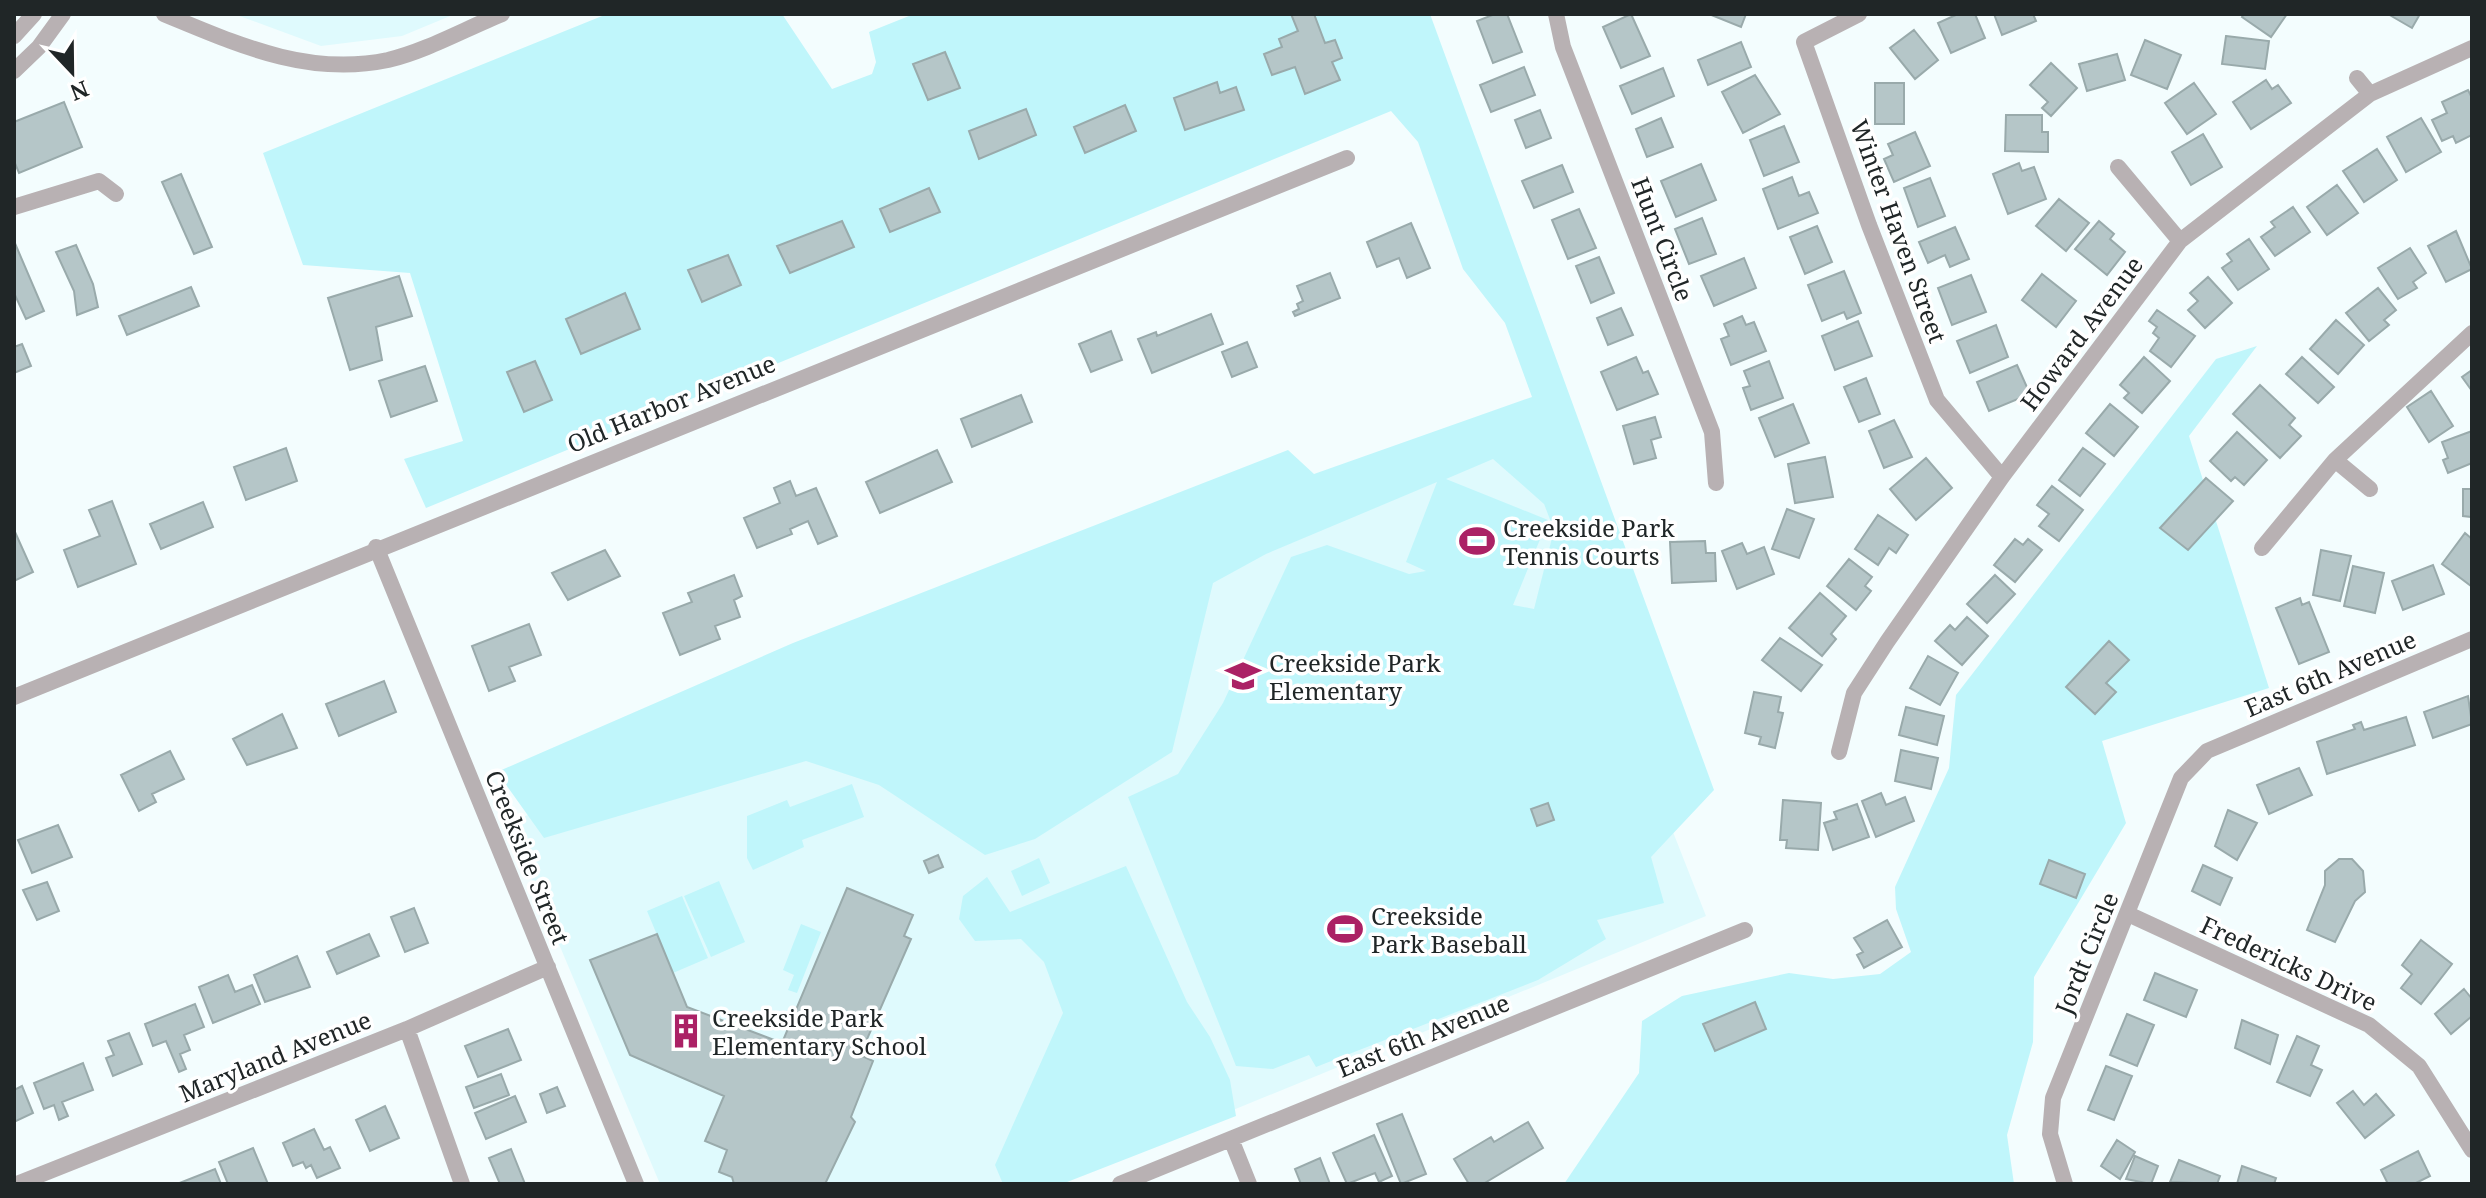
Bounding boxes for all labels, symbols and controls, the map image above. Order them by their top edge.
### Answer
north arrow [32,32,112,112]
text: N [66,74,94,109]
street label: Winter Haven Street [1843,115,1955,347]
street label: Hunt Circle [1624,172,1702,306]
street label: Howard Avenue [2012,249,2150,417]
street label: Old Harbor Avenue [562,346,780,460]
place label: Creekside Park Tennis Courts [1503,511,1675,572]
sports icon: Creekside Park Tennis Courts [1458,522,1496,560]
street label: East 6th Avenue [2239,622,2421,724]
place label: Creekside Park Elementary [1269,646,1441,707]
school or university icon: Creekside Park Elementary [1224,657,1262,695]
street label: Creekside Street [478,765,578,949]
street label: Jordt Circle [2046,887,2125,1020]
place label: Creekside Park Baseball [1371,899,1527,960]
street label: Fredericks Drive [2195,908,2383,1018]
sports icon: Creekside Park Baseball [1326,910,1364,948]
street label: East 6th Avenue [1332,985,1514,1085]
place label: Creekside Park Elementary School [712,1001,927,1062]
street label: Maryland Avenue [174,1002,376,1110]
building icon: Creekside Park Elementary School [667,1012,705,1050]

